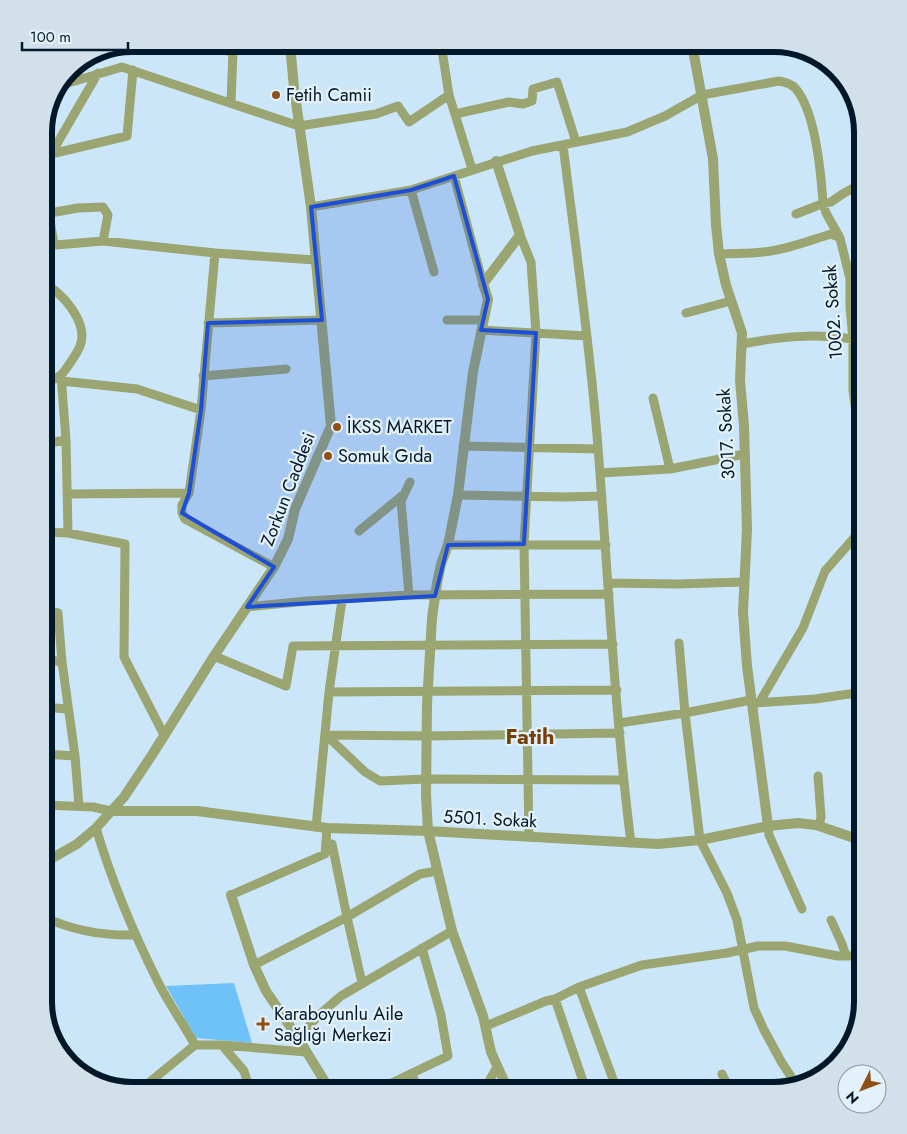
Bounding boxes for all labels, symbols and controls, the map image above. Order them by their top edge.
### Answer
scale bar [22,20,129,52]
text: 100 m [30,26,71,48]
place label: Fetih Camii [286,82,372,108]
marker: Fetih Camii [270,89,282,101]
street label: 1002. Sokak [817,264,849,360]
street label: 3017. Sokak [711,388,741,480]
place label: İKSS MARKET [347,414,452,440]
marker: İKSS MARKET [331,421,343,433]
street label: Zorkun Caddesi [254,428,322,550]
place label: Somuk Gıda [338,443,432,469]
marker: Somuk Gıda [322,450,334,462]
district label: Fatih [506,720,554,752]
street label: 5501. Sokak [442,804,538,834]
place label: Karaboyunlu Aile Sağlığı Merkezi [274,1001,403,1048]
marker: Karaboyunlu Aile Sağlığı Merkezi [256,1017,270,1031]
north arrow [837,1064,887,1114]
text: N [841,1087,863,1109]

